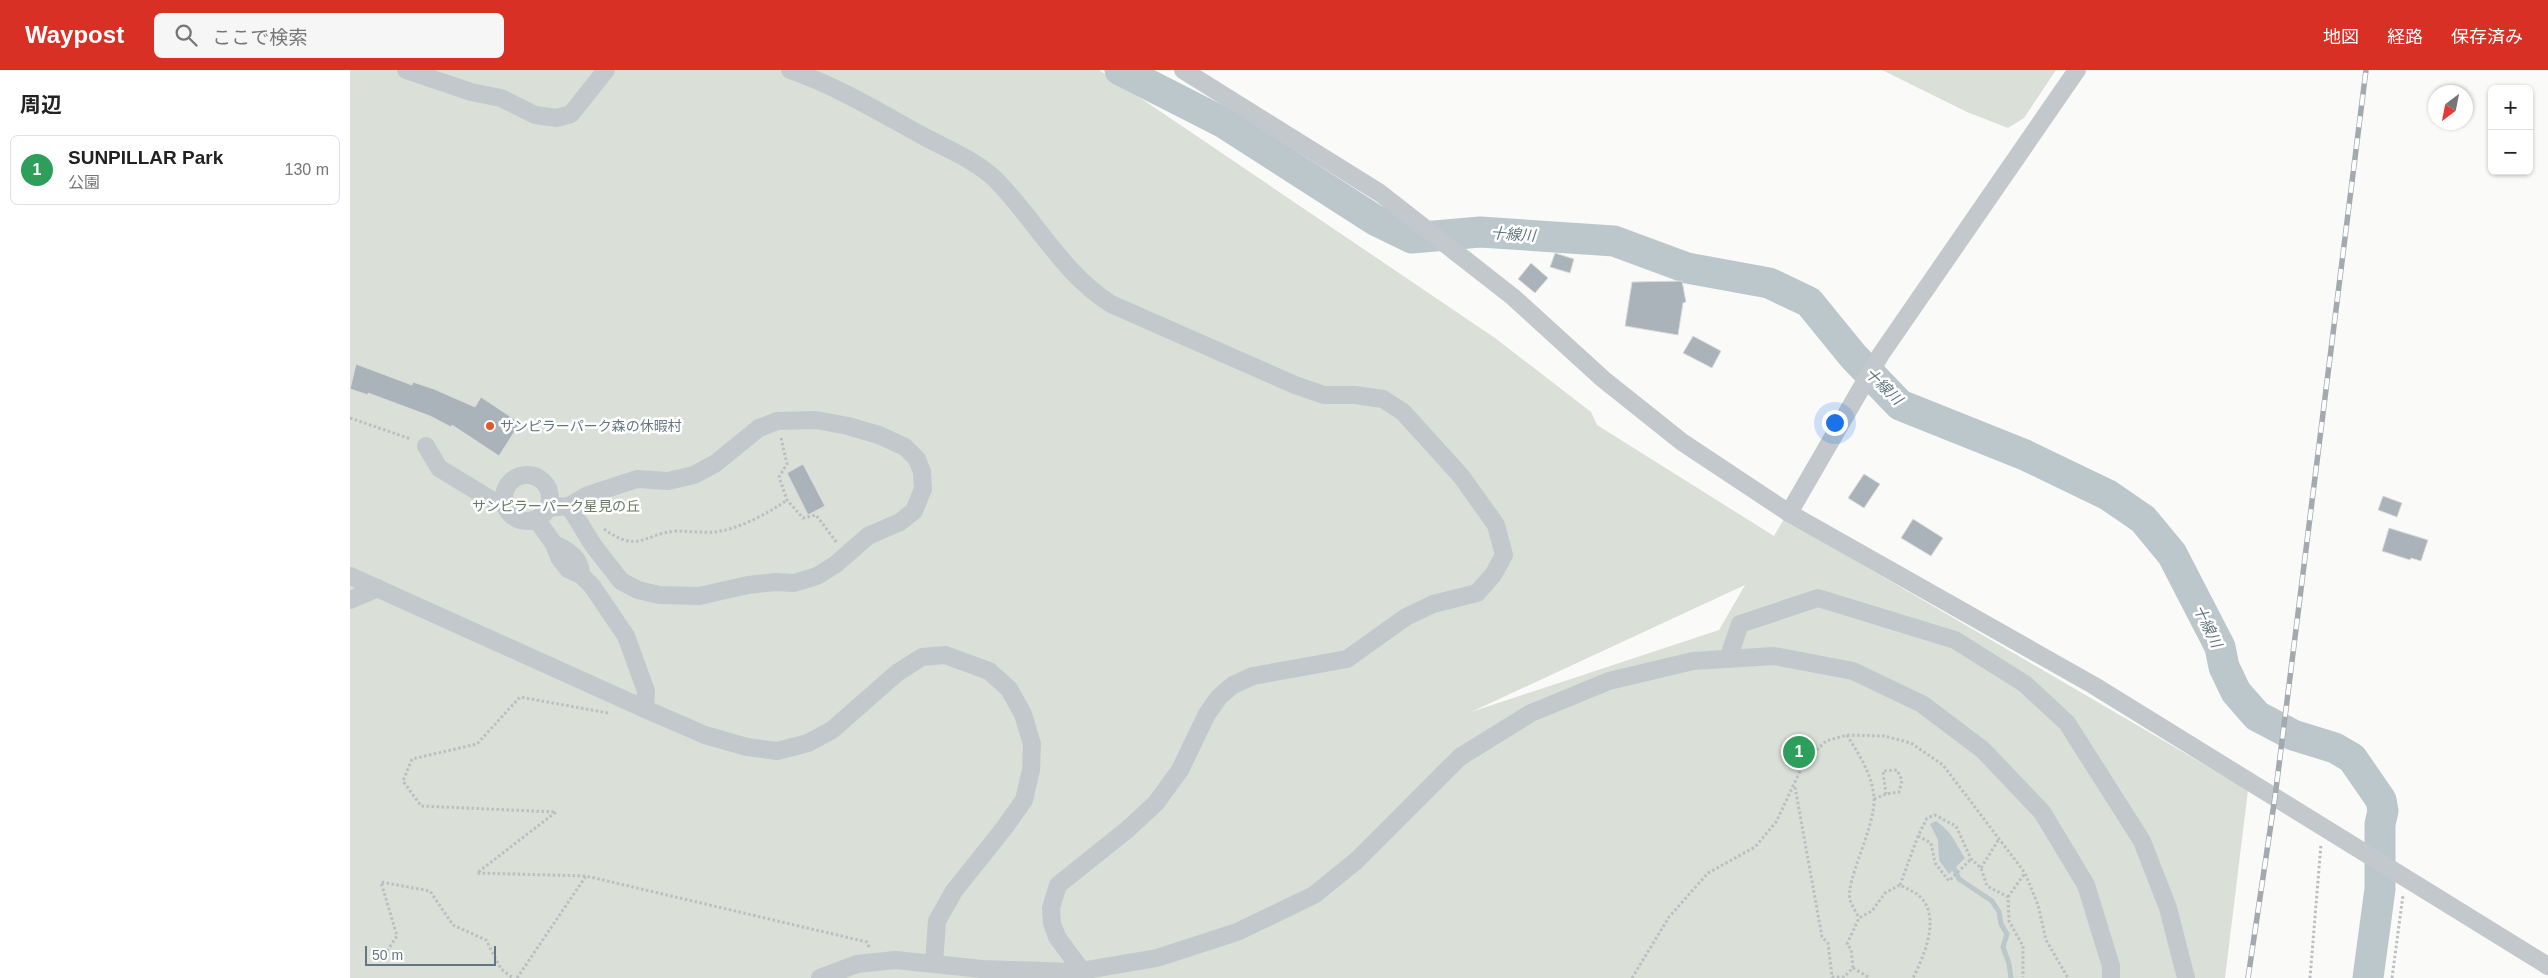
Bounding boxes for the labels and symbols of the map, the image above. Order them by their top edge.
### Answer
north arrow [2428,85,2473,130]
water label: 十線川 [1490,224,1538,244]
water label: 十線川 [1862,364,1908,409]
your location [1822,410,1848,436]
place label: サンピラーパーク森の休暇村 [500,418,682,434]
marker: サンピラーパーク森の休暇村 [484,420,496,432]
park label: サンピラーパーク星見の丘 [472,498,640,514]
water label: 十線川 [2190,602,2226,652]
pin: 1 [1783,733,1815,771]
scale bar [365,943,496,966]

